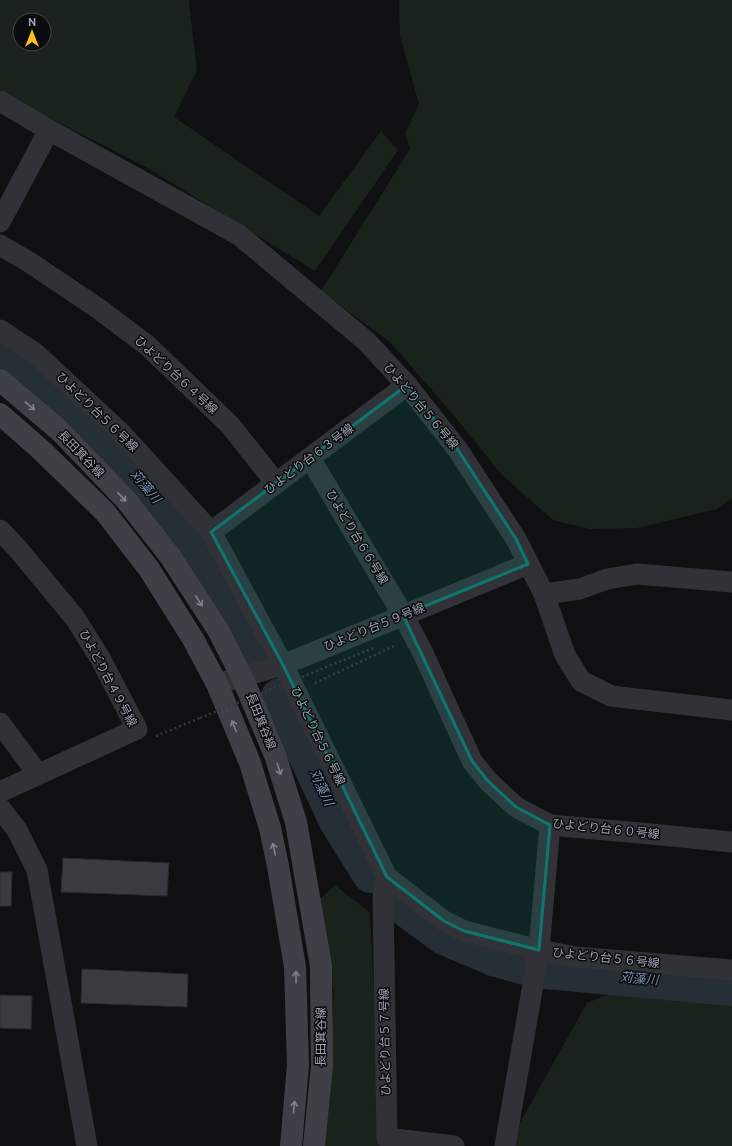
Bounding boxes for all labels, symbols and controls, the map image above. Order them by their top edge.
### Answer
north arrow [12,12,52,52]
text: N [28,16,36,28]
street label: ひよどり台６４号線 [132,333,220,416]
street label: ひよどり台５６号線 [382,360,461,451]
street label: ひよどり台５６号線 [54,369,141,454]
one-way arrow [24,401,35,410]
street label: ひよどり台６３号線 [262,421,356,496]
street label: 長田箕谷線 [56,428,107,480]
water label: 苅藻川 [128,467,165,507]
street label: ひよどり台６６号線 [324,487,391,586]
one-way arrow [118,491,127,502]
one-way arrow [196,595,204,607]
street label: ひよどり台５９号線 [321,600,426,653]
street label: ひよどり台４９号線 [77,627,140,729]
street label: ひよどり台５６号線 [289,684,348,787]
street label: 長田箕谷線 [244,691,279,751]
one-way arrow [230,720,238,732]
one-way arrow [276,762,283,775]
water label: 苅藻川 [307,766,337,809]
street label: ひよどり台６０号線 [552,816,660,841]
one-way arrow [270,843,278,856]
street label: ひよどり台５６号線 [552,945,660,970]
water label: 苅藻川 [619,969,661,987]
one-way arrow [292,971,299,984]
street label: ひよどり台５７号線 [377,988,392,1096]
street label: 長田箕谷線 [314,1007,327,1067]
one-way arrow [290,1101,298,1114]

